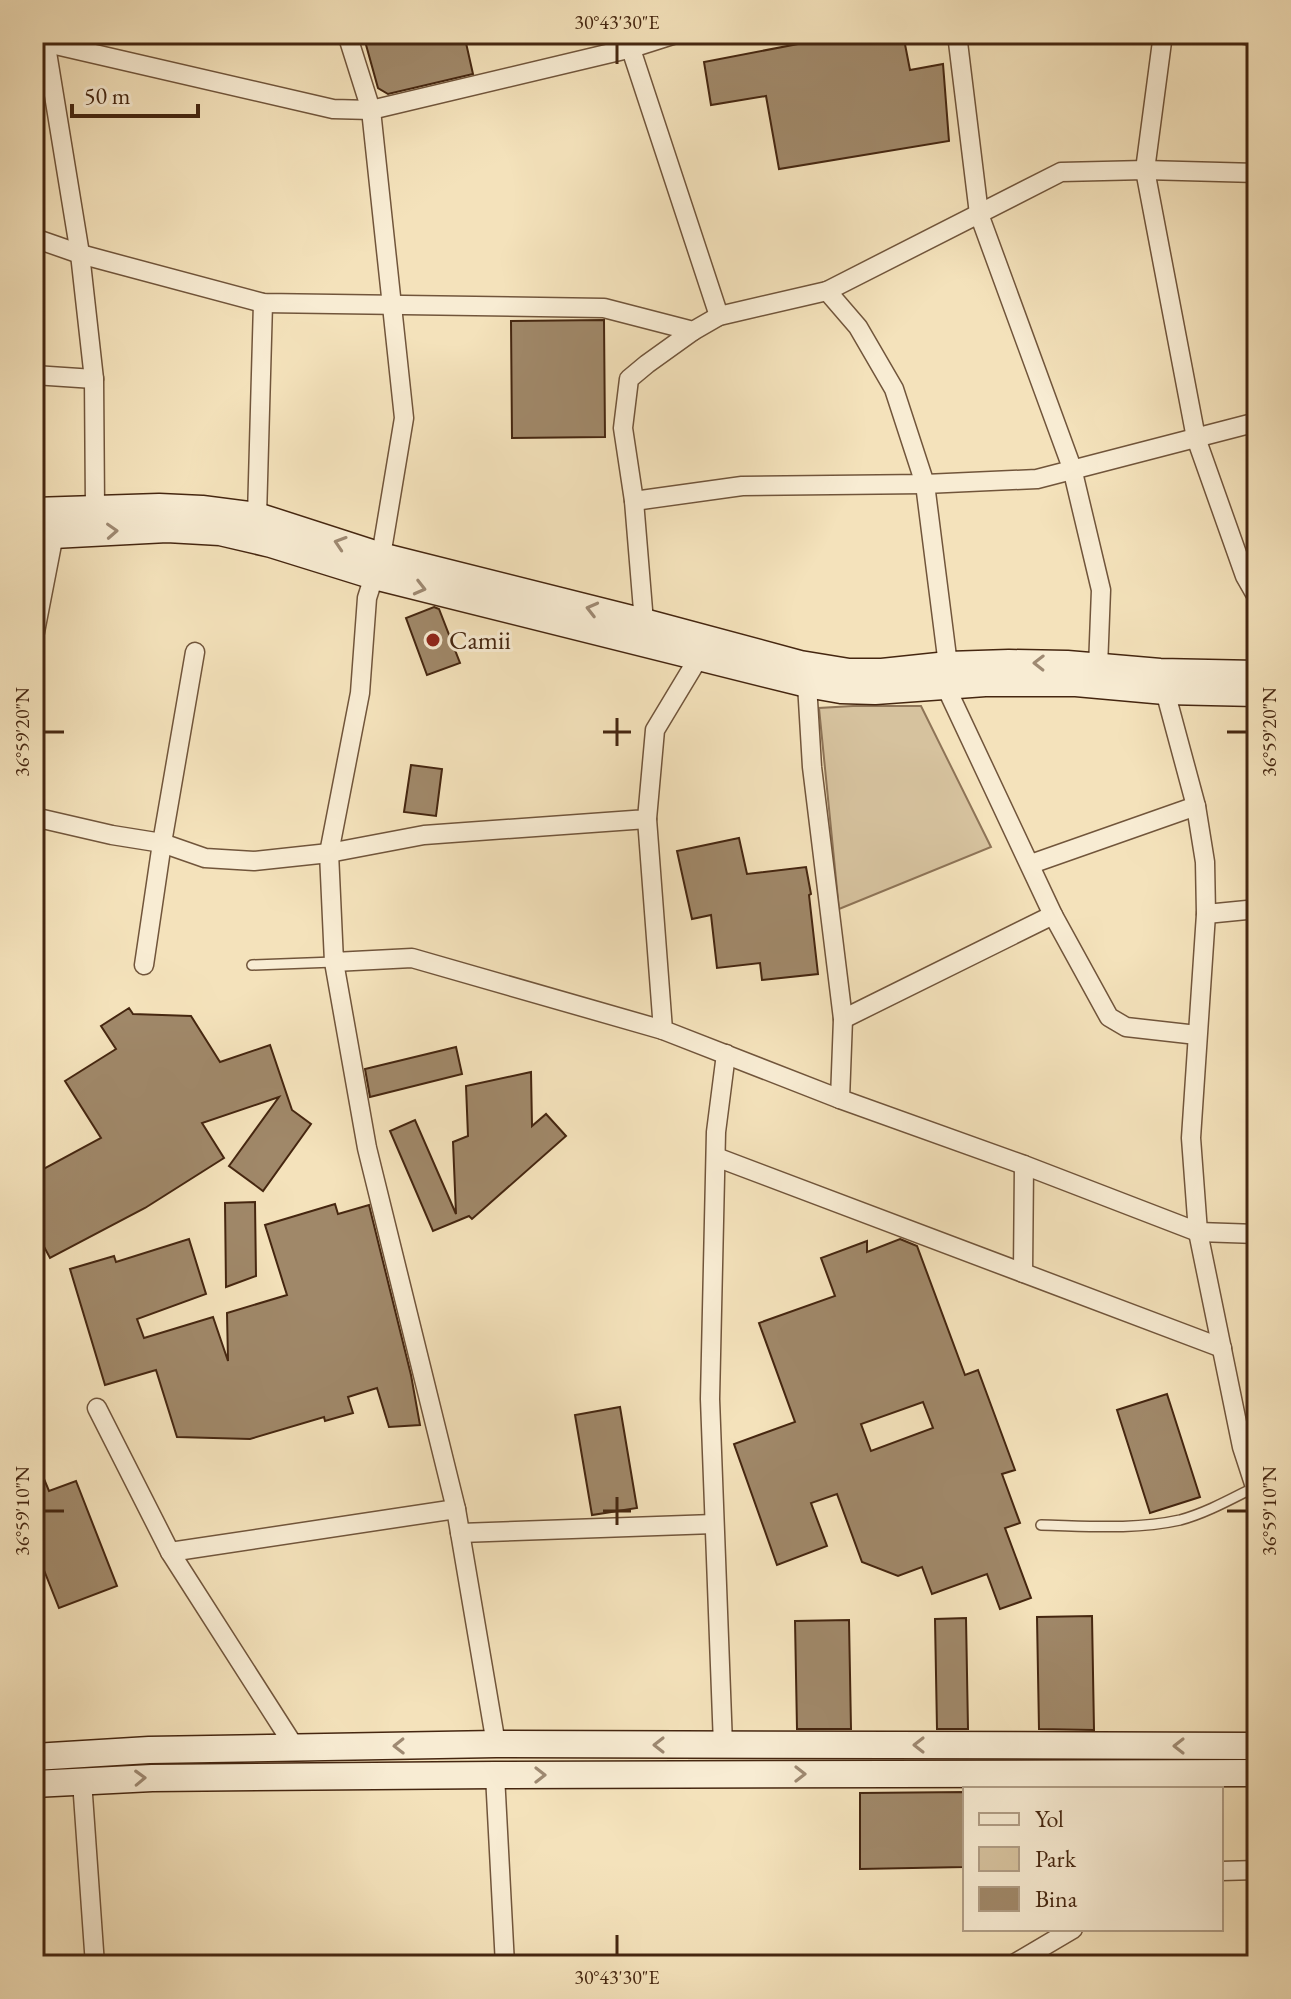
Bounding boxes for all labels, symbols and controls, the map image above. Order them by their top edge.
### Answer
text: 30°43'30"E [574,9,660,35]
scale bar [72,68,198,118]
text: 50 m [84,80,131,111]
one-way arrow [106,523,119,540]
one-way arrow [334,536,348,552]
one-way arrow [413,578,426,595]
one-way arrow [585,601,599,618]
place label: Camii [449,623,511,657]
marker: Camii [424,631,442,649]
one-way arrow [1032,654,1045,672]
text: 36°59'20"N [9,687,35,777]
text: 36°59'20"N [1256,687,1282,777]
text: 36°59'10"N [9,1466,35,1556]
text: 36°59'10"N [1256,1466,1282,1556]
one-way arrow [652,1736,665,1754]
one-way arrow [912,1736,925,1754]
one-way arrow [1172,1737,1185,1755]
one-way arrow [392,1738,405,1755]
one-way arrow [794,1765,807,1783]
one-way arrow [534,1766,547,1784]
one-way arrow [134,1770,147,1787]
legend [963,1787,1223,1931]
text: Yol [1035,1803,1064,1834]
text: Park [1035,1843,1077,1874]
text: Bina [1035,1883,1078,1914]
text: 30°43'30"E [574,1964,660,1990]

